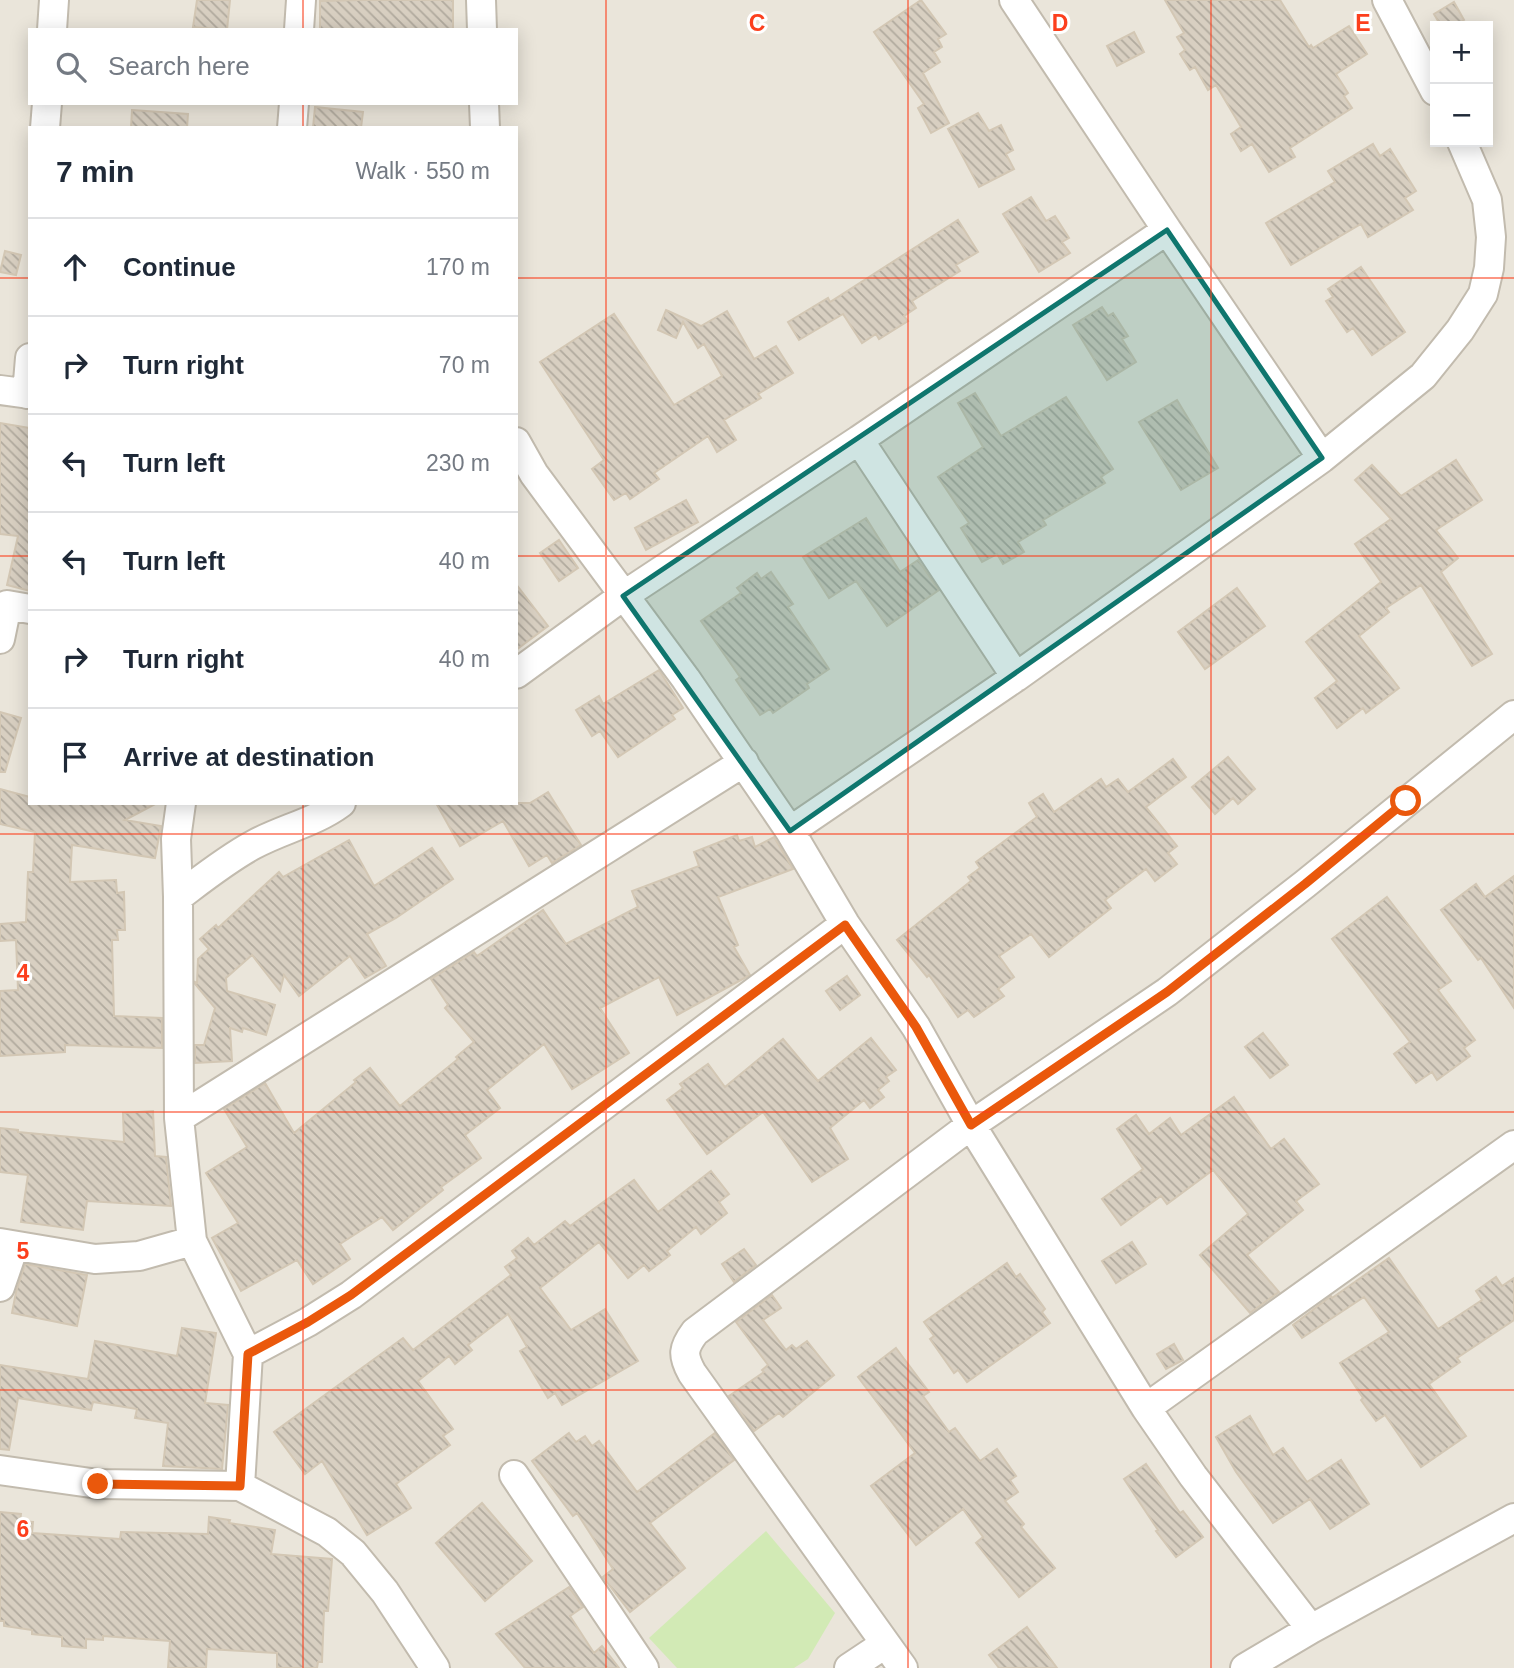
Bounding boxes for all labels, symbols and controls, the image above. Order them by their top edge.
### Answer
text: C [749,10,765,36]
text: D [1052,10,1068,36]
text: E [1355,10,1371,36]
map controls [1430,21,1493,147]
button: + [1430,21,1493,84]
search box [28,28,518,105]
icon: search [52,48,90,86]
text: Search here [108,51,250,81]
button: − [1430,84,1493,147]
text: 7 min [56,155,134,188]
text: Walk · 550 m [355,158,490,184]
icon: ahead [56,248,94,286]
text: Continue [123,252,236,282]
text: 170 m [426,254,490,280]
icon: right [56,346,94,384]
text: Turn right [123,350,244,380]
text: 70 m [439,352,490,378]
icon: left [56,444,94,482]
text: Turn left [123,448,225,478]
text: 230 m [426,450,490,476]
icon: left [56,542,94,580]
text: Turn left [123,546,225,576]
text: 40 m [439,548,490,574]
icon: right [56,640,94,678]
text: Turn right [123,644,244,674]
text: 40 m [439,646,490,672]
icon: arrive [56,738,94,776]
text: Arrive at destination [123,742,374,772]
route start [1390,785,1421,816]
text: 4 [17,960,30,986]
text: 5 [17,1238,30,1264]
route end [82,1468,113,1499]
text: 6 [17,1516,29,1542]

